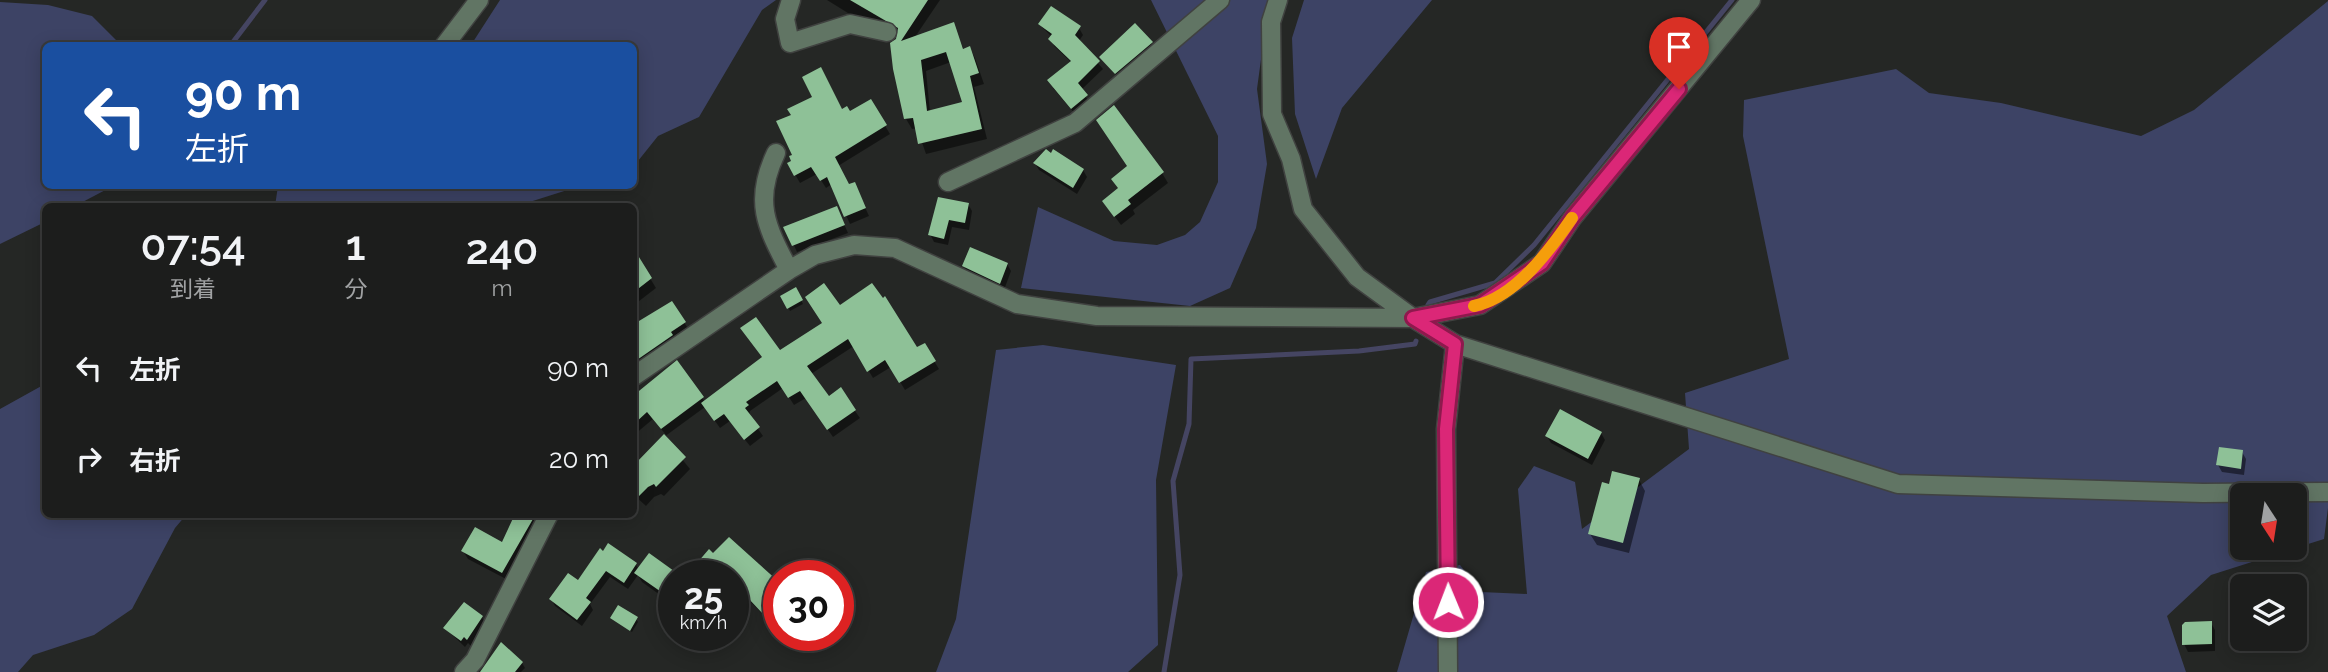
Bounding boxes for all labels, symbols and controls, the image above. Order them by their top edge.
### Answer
pin [1649,17,1709,89]
icon: arrive [1660,28,1698,66]
text: 90 m [185,64,301,121]
icon: left [70,70,161,161]
text: 左折 [185,130,249,167]
text: 07:54 [141,221,246,270]
text: 1 [346,221,366,270]
text: 240 [466,225,538,274]
text: m [492,274,513,301]
text: 到着 [170,275,216,302]
text: 分 [344,275,367,302]
icon: left [70,349,108,387]
text: 90 m [547,353,609,383]
text: 左折 [129,355,181,385]
icon: right [70,440,108,478]
text: 20 m [549,444,609,474]
text: 右折 [129,446,181,476]
north arrow [2230,483,2306,560]
map controls [2230,483,2307,651]
speed limit sign: 30 [763,560,854,651]
position arrow [1411,565,1485,639]
button: layers [2230,574,2307,651]
text: 25 [684,576,723,617]
text: km/h [680,612,727,633]

